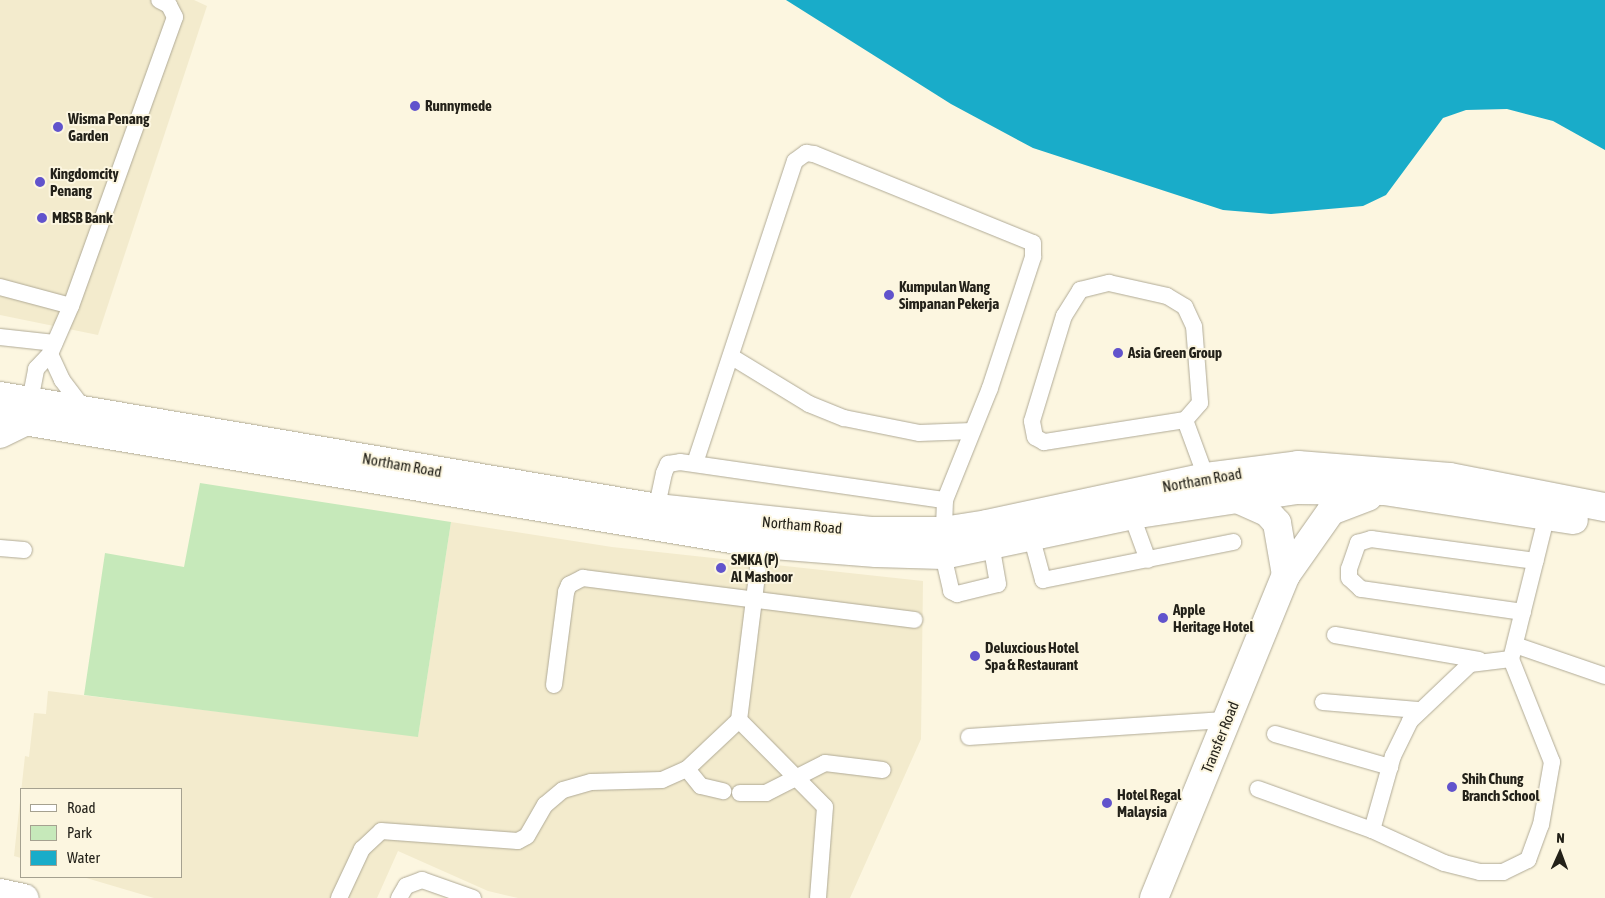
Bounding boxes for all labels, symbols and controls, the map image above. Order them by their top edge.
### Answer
place label: Runnymede [425,97,492,115]
marker: Runnymede [409,100,421,112]
place label: Wisma Penang Garden [68,109,149,144]
marker: Wisma Penang Garden [52,121,64,133]
place label: Kingdomcity Penang [50,164,119,199]
marker: Kingdomcity Penang [34,176,46,188]
place label: MBSB Bank [52,209,113,227]
marker: MBSB Bank [36,212,48,224]
place label: Kumpulan Wang Simpanan Pekerja [899,277,999,312]
marker: Kumpulan Wang Simpanan Pekerja [883,289,895,301]
place label: Asia Green Group [1128,344,1222,362]
marker: Asia Green Group [1112,347,1124,359]
street label: Northam Road [361,449,443,481]
street label: Northam Road [1161,464,1243,496]
street label: Northam Road [761,513,843,537]
place label: SMKA (P) Al Mashoor [731,550,792,585]
marker: SMKA (P) Al Mashoor [715,562,727,574]
place label: Apple Heritage Hotel [1173,600,1253,635]
marker: Apple Heritage Hotel [1157,612,1169,624]
place label: Deluxcious Hotel Spa & Restaurant [985,638,1079,673]
marker: Deluxcious Hotel Spa & Restaurant [969,650,981,662]
street label: Transfer Road [1198,699,1242,775]
place label: Shih Chung Branch School [1462,769,1540,804]
marker: Shih Chung Branch School [1446,781,1458,793]
place label: Hotel Regal Malaysia [1117,785,1181,820]
legend [20,788,182,878]
marker: Hotel Regal Malaysia [1101,797,1113,809]
text: Road [67,799,96,816]
text: Park [67,824,92,841]
north arrow [1535,828,1585,878]
text: N [1556,830,1565,846]
text: Water [67,849,100,866]

